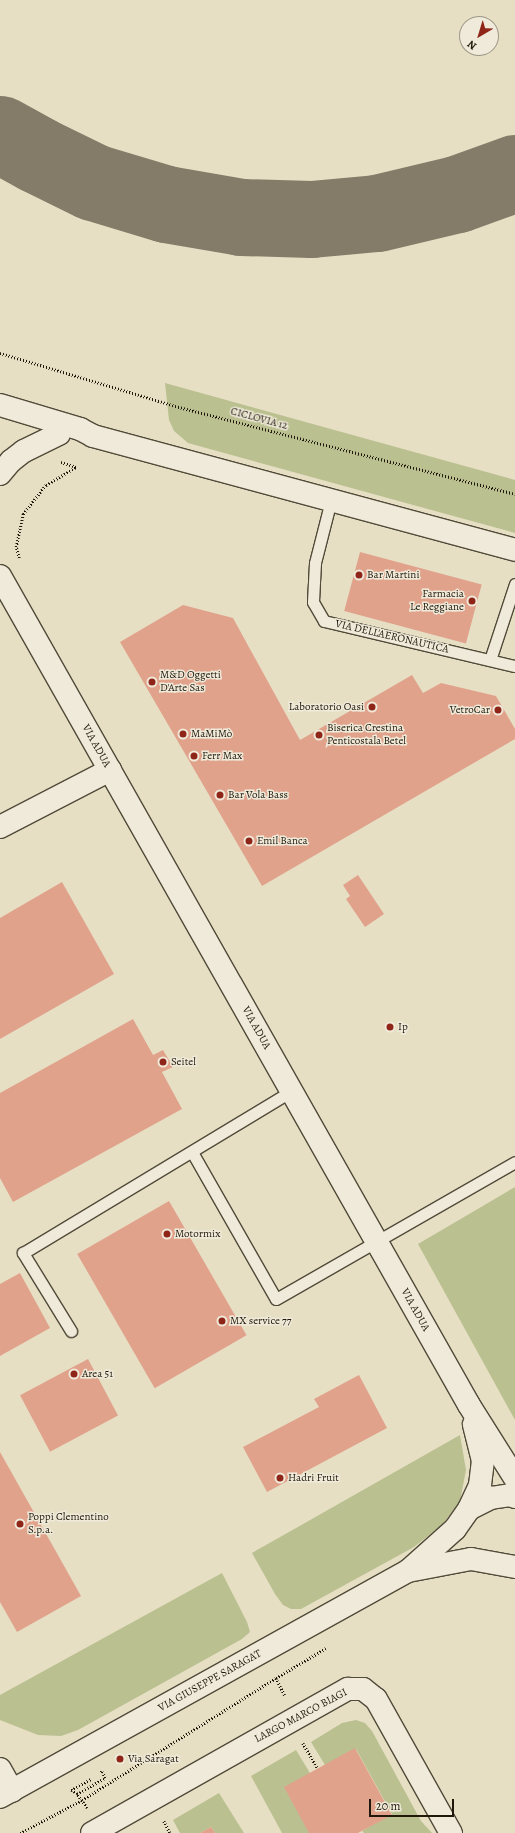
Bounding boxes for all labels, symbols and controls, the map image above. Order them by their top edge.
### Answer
north arrow [459,16,499,56]
text: N [464,37,480,53]
street label: CICLOVIA 12 [229,405,289,433]
place label: Bar Martini [367,568,419,582]
marker: Bar Martini [354,570,364,580]
place label: Farmacia Le Reggiane [410,588,464,614]
marker: Farmacia Le Reggiane [467,596,477,606]
street label: VIA DELL'AERONAUTICA [334,618,450,656]
place label: M&D Oggetti D'Arte Sas [160,669,221,695]
marker: M&D Oggetti D'Arte Sas [147,677,157,687]
place label: Laboratorio Oasi [289,700,364,714]
marker: Laboratorio Oasi [367,702,377,712]
place label: VetroCar [450,703,490,717]
marker: VetroCar [493,705,503,715]
street label: VIA ADUA [79,722,113,770]
place label: Biserica Crestina Penticostala Betel [327,722,406,748]
place label: MaMiMò [191,727,232,741]
marker: MaMiMò [178,729,188,739]
marker: Biserica Crestina Penticostala Betel [314,730,324,740]
place label: Ferr Max [202,749,242,763]
marker: Ferr Max [189,751,199,761]
place label: Bar Vola Bass [228,788,288,802]
marker: Bar Vola Bass [215,790,225,800]
place label: Emil Banca [257,834,308,848]
marker: Emil Banca [244,836,254,846]
street label: VIA ADUA [239,1004,273,1052]
place label: Ip [398,1020,408,1034]
marker: Ip [385,1022,395,1032]
place label: Seitel [171,1055,196,1069]
marker: Seitel [158,1057,168,1067]
place label: Motormix [175,1227,220,1241]
marker: Motormix [162,1229,172,1239]
street label: VIA ADUA [398,1286,432,1334]
place label: MX service 77 [230,1314,291,1328]
marker: MX service 77 [217,1316,227,1326]
place label: Area 51 [82,1367,113,1381]
marker: Area 51 [69,1369,79,1379]
place label: Hadri Fruit [288,1471,339,1485]
marker: Hadri Fruit [275,1473,285,1483]
place label: Poppi Clementino S.p.a. [28,1511,109,1537]
marker: Poppi Clementino S.p.a. [15,1519,25,1529]
street label: VIA GIUSEPPE SARAGAT [156,1647,264,1715]
street label: LARGO MARCO BIAGI [252,1686,350,1746]
place label: Via Saragat [128,1752,179,1766]
marker: Via Saragat [115,1754,125,1764]
scale bar [371,1791,456,1817]
text: 20 m [376,1798,400,1814]

